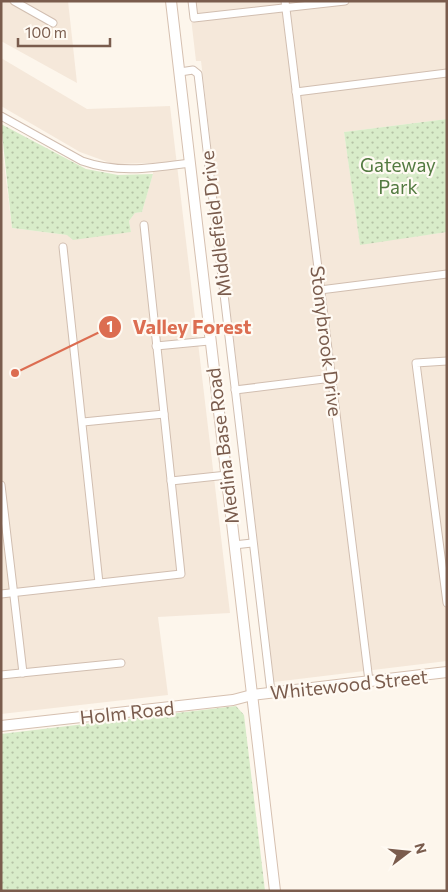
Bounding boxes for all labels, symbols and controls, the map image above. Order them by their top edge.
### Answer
scale bar [18,15,110,47]
text: 100 m [25,23,67,41]
street label: Middlefield Drive [195,149,235,299]
park label: Gateway Park [360,153,436,198]
street label: Stonybrook Drive [306,264,348,418]
callout: Valley Forest [98,310,262,345]
text: Valley Forest [133,314,251,338]
text: 1 [107,317,113,335]
street label: Medina Base Road [201,367,243,525]
street label: Whitewood Street [269,664,429,704]
street label: Holm Road [79,696,175,728]
north arrow [383,827,433,877]
text: N [411,841,431,856]

